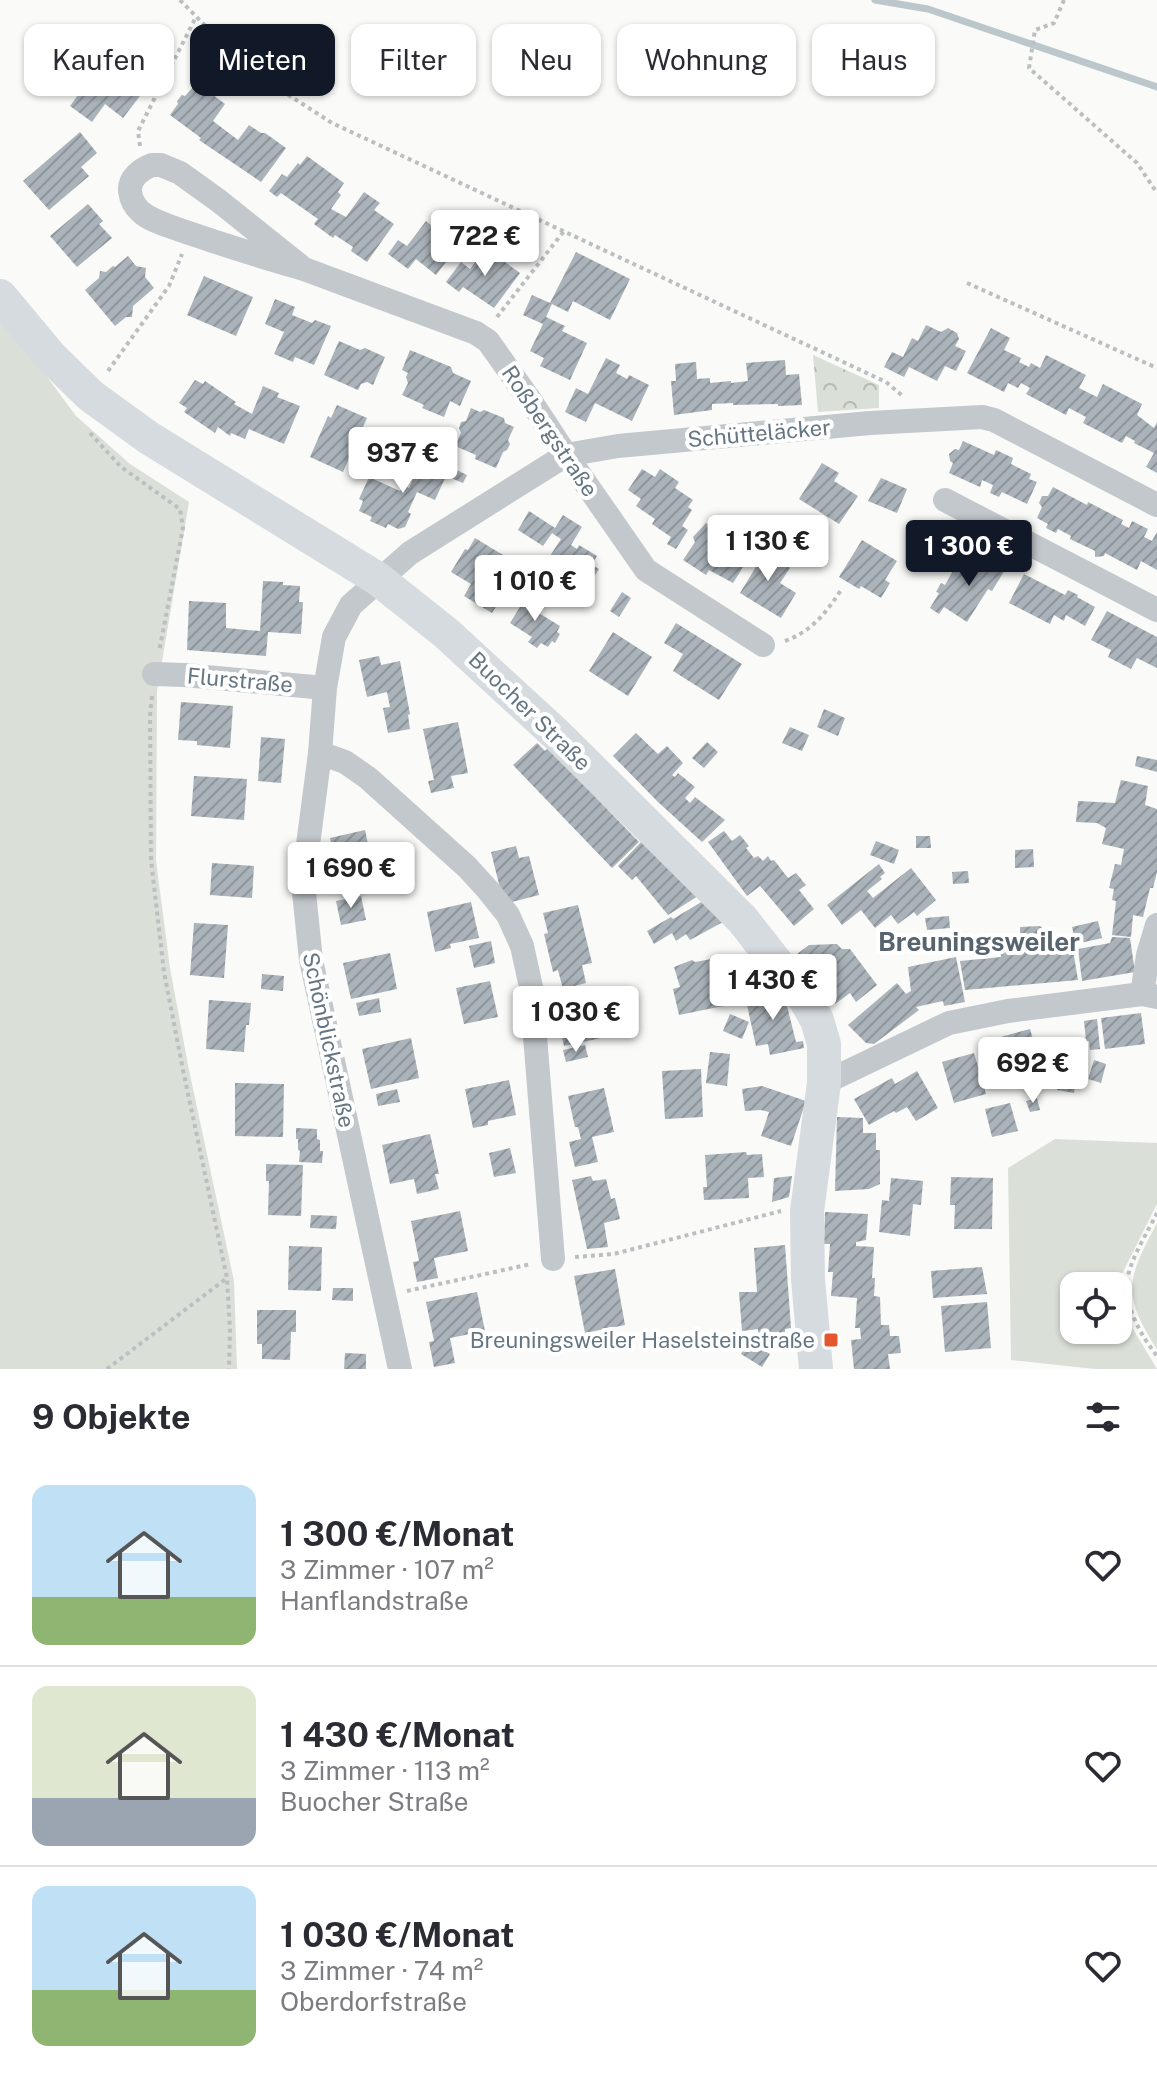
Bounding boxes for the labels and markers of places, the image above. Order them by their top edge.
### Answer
pin: 722 € [429,210,541,278]
pin: 937 € [347,427,459,495]
pin: 1 130 € [694,515,842,583]
pin: 1 300 € [895,520,1043,588]
pin: 1 010 € [461,555,609,623]
pin: 1 690 € [277,842,425,910]
pin: 1 430 € [699,954,847,1022]
pin: 1 030 € [502,986,650,1054]
pin: 692 € [977,1037,1089,1105]
place label: Breuningsweiler Haselsteinstraße [470,1327,815,1353]
marker: Breuningsweiler Haselsteinstraße [822,1331,840,1349]

